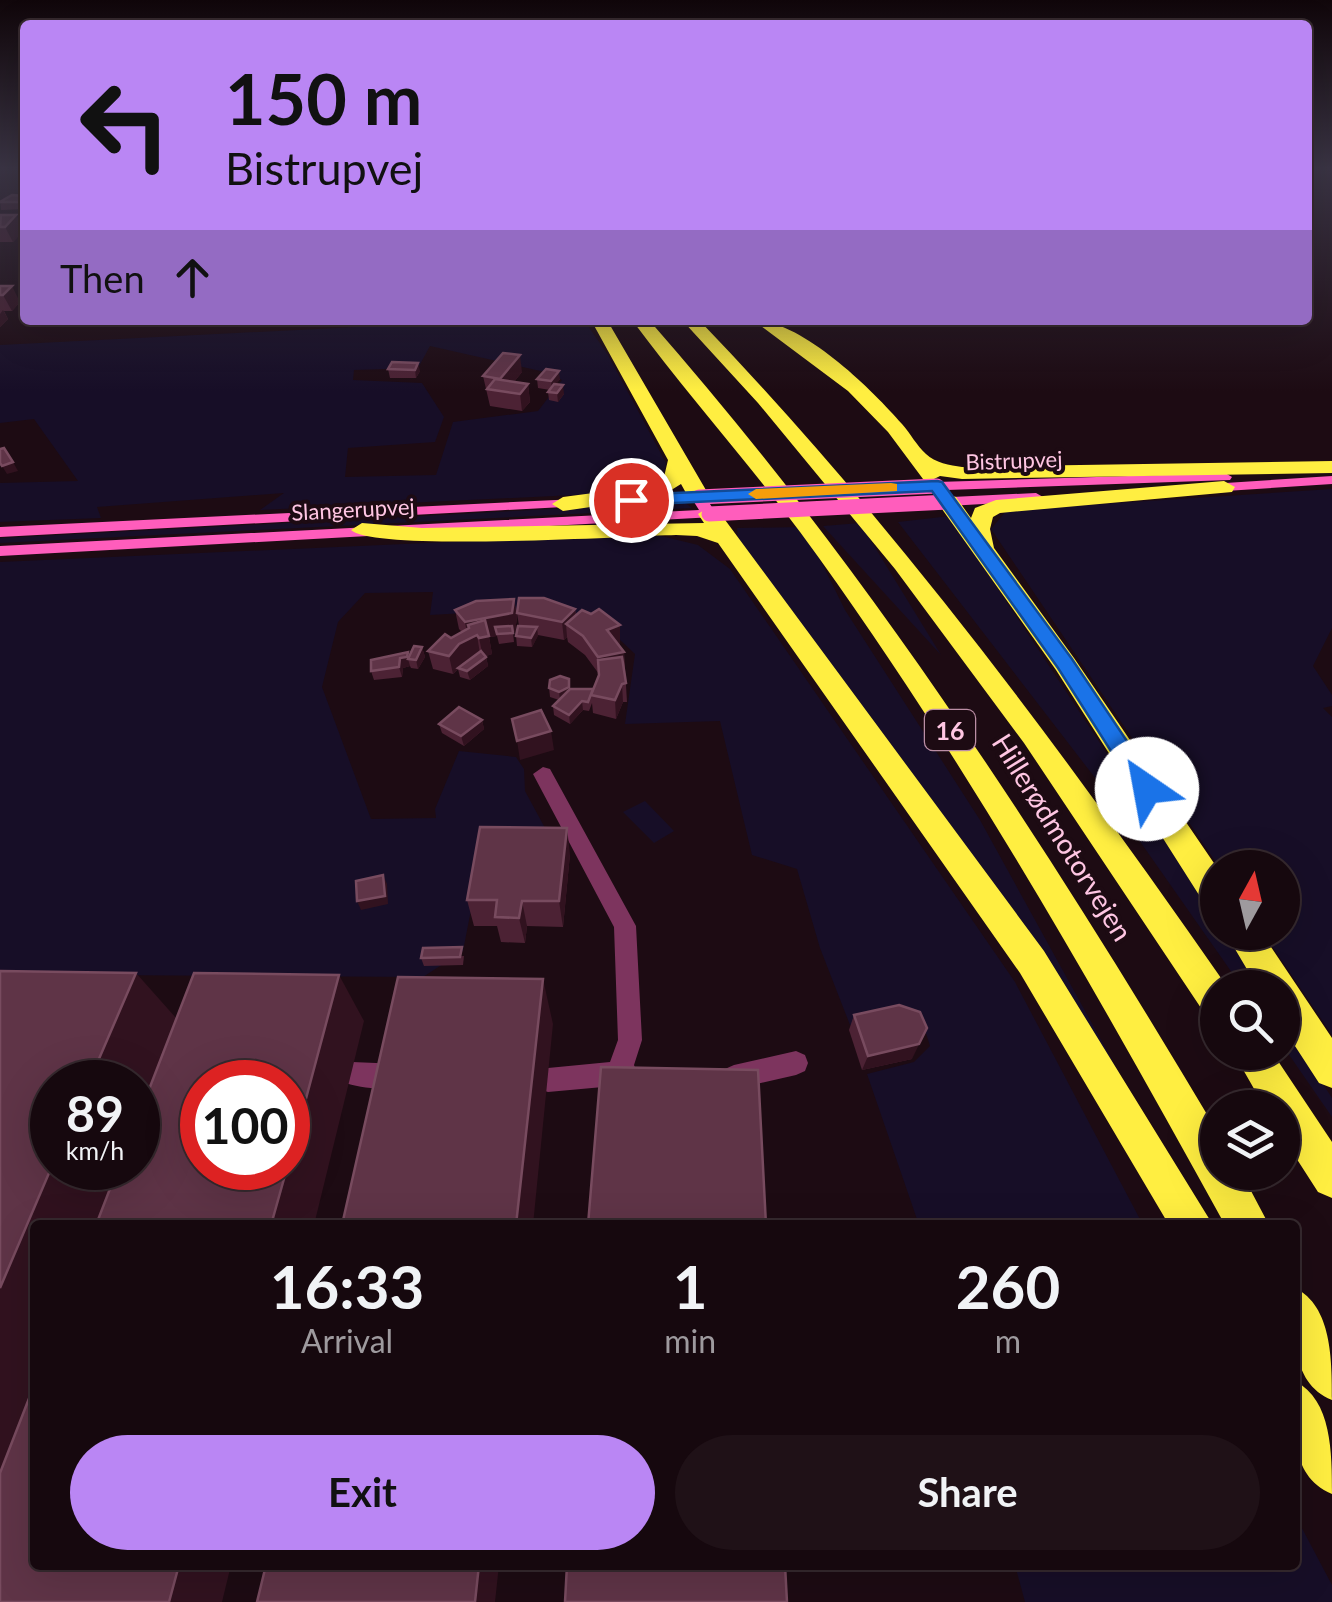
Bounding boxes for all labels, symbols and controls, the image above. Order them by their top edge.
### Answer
text: 150 m [225,56,422,140]
icon: left [60,60,190,190]
text: Bistrupvej [225,141,423,195]
icon: ahead [165,250,220,305]
text: Then [60,255,145,301]
street label: Bistrupvej [965,445,1063,475]
pin [589,458,674,543]
icon: arrive [604,473,659,528]
street label: Slangerupvej [291,492,415,526]
road number: 16 [925,710,975,750]
street label: Hillerødmotorvejen [986,727,1140,947]
position arrow [1095,737,1199,841]
north arrow [1200,850,1300,950]
map controls [1200,850,1300,1190]
button: search [1200,970,1300,1070]
speed limit sign: 100 [180,1060,310,1190]
text: 89 [66,1083,124,1143]
button: layers [1200,1090,1300,1190]
text: km/h [66,1135,124,1165]
text: 16:33 [270,1250,424,1322]
text: 1 [673,1250,708,1322]
text: 260 [956,1250,1060,1322]
text: Arrival [301,1321,393,1360]
text: min [664,1321,716,1360]
text: m [995,1321,1021,1360]
button: Exit [70,1435,655,1550]
button: Share [675,1435,1260,1550]

